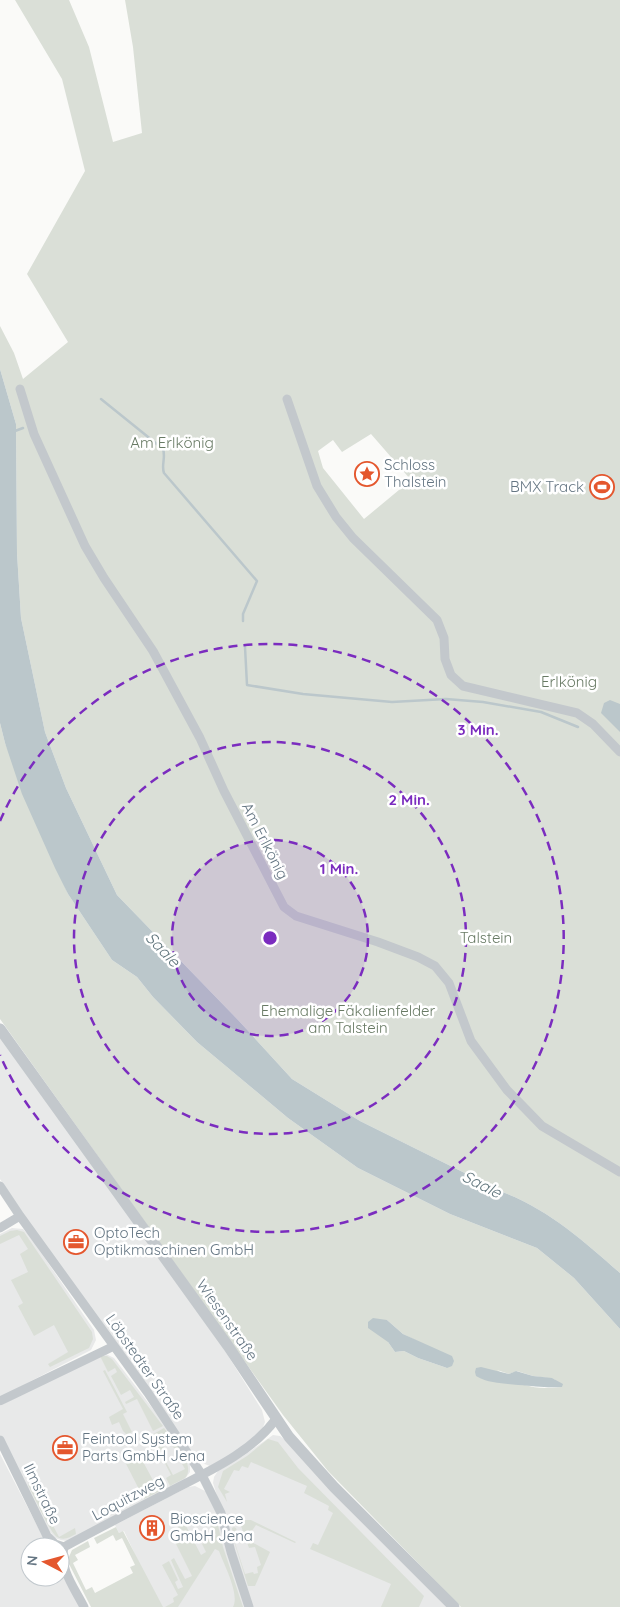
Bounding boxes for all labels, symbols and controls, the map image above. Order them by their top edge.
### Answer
park label: Am Erlkönig [130,433,214,452]
place label: Schloss Thalstein [384,455,447,491]
place icon: Schloss Thalstein [354,461,380,487]
sports icon: BMX Track [589,474,615,500]
place label: BMX Track [510,477,584,496]
park label: Erlkönig [541,672,597,691]
text: 3 Min. [458,720,498,739]
text: 2 Min. [388,790,430,809]
street label: Am Erlkönig [238,799,293,882]
text: 1 Min. [320,859,358,878]
water label: Saale [142,927,185,971]
park label: Talstein [460,928,512,947]
centre of rings [261,929,279,947]
park label: Ehemalige Fäkalienfelder am Talstein [261,1001,436,1037]
water label: Saale [459,1166,506,1203]
place label: OptoTech Optikmaschinen GmbH [94,1223,254,1259]
office icon: OptoTech Optikmaschinen GmbH [63,1229,89,1255]
street label: Wiesenstraße [192,1275,262,1364]
street label: Löbstedter Straße [102,1310,189,1423]
place label: Feintool System Parts GmbH Jena [82,1429,205,1465]
office icon: Feintool System Parts GmbH Jena [52,1435,78,1461]
street label: Ilmstraße [20,1460,65,1527]
street label: Loquitzweg [88,1471,167,1525]
place label: Bioscience GmbH Jena [170,1509,253,1545]
building icon: Bioscience GmbH Jena [139,1515,165,1541]
north arrow [20,1537,70,1587]
text: N [23,1555,42,1567]

